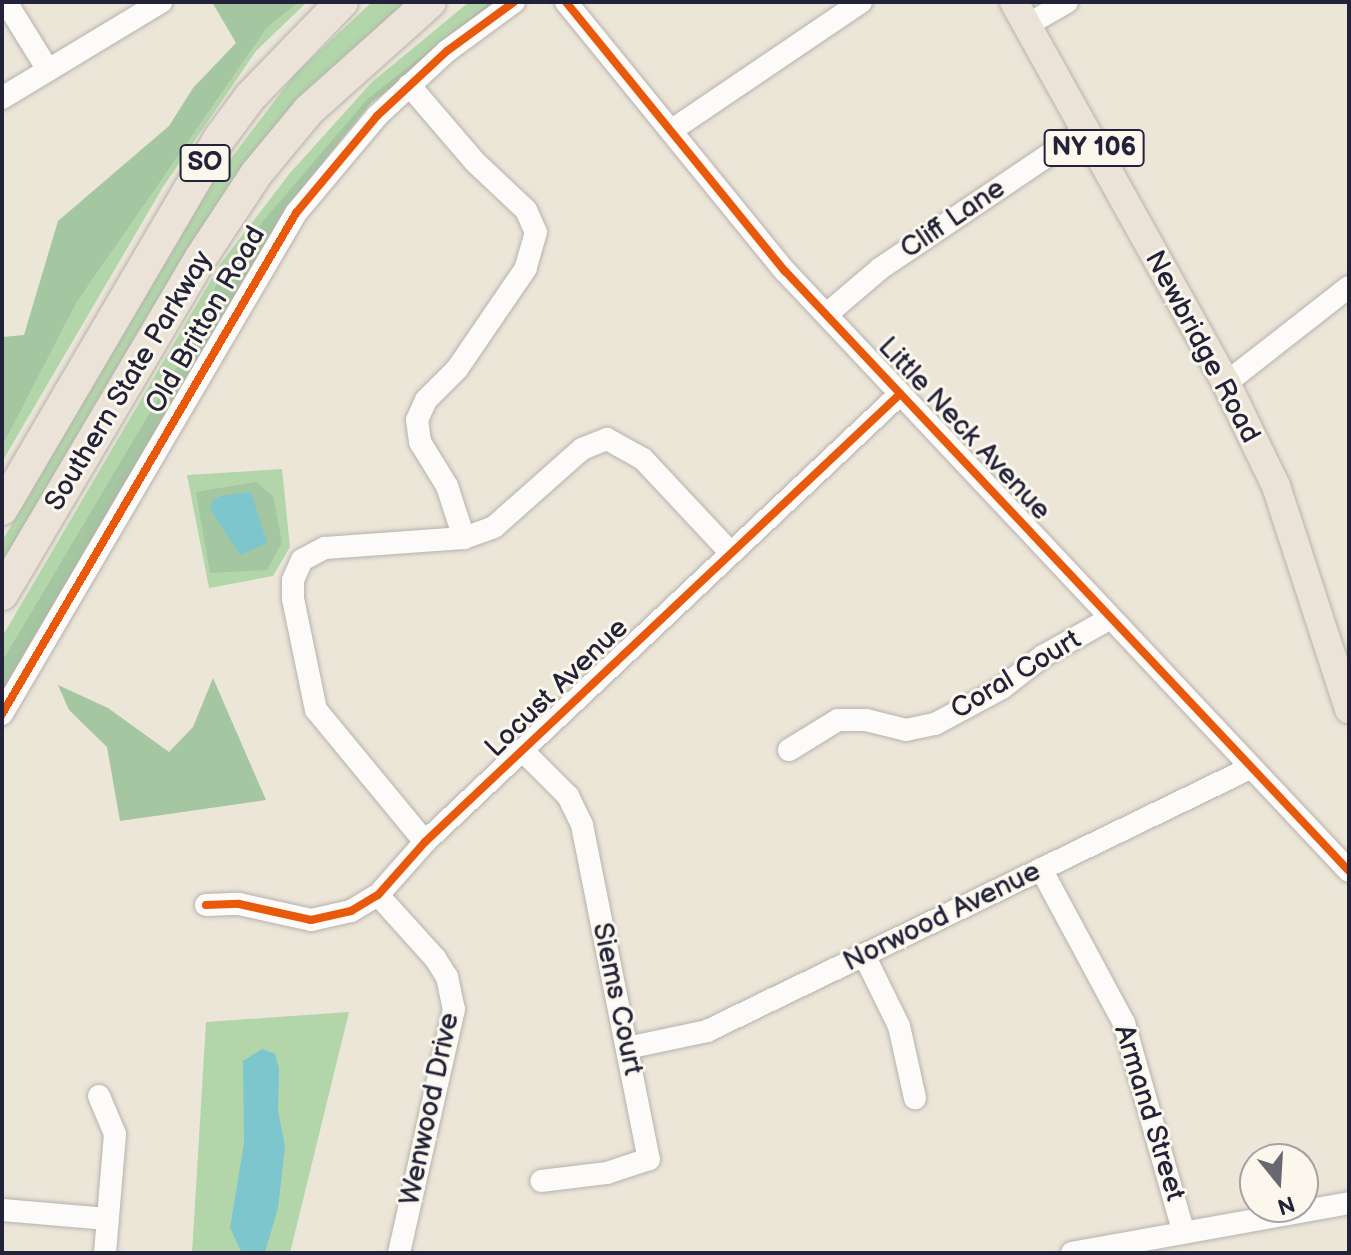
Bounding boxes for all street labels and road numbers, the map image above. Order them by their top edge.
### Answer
road number: NY 106 [1042,126,1146,170]
road number: SO [179,141,231,185]
street label: Cliff Lane [894,172,1012,266]
street label: Old Britton Road [139,221,273,419]
street label: Southern State Parkway [38,245,220,517]
street label: Newbridge Road [1137,245,1267,449]
street label: Little Neck Avenue [871,331,1057,527]
street label: Locust Avenue [479,611,635,765]
street label: Coral Court [945,623,1087,727]
street label: Norwood Avenue [838,855,1046,979]
street label: Siems Court [584,920,650,1078]
street label: Wenwood Drive [393,1010,467,1208]
street label: Armand Street [1106,1021,1192,1205]

